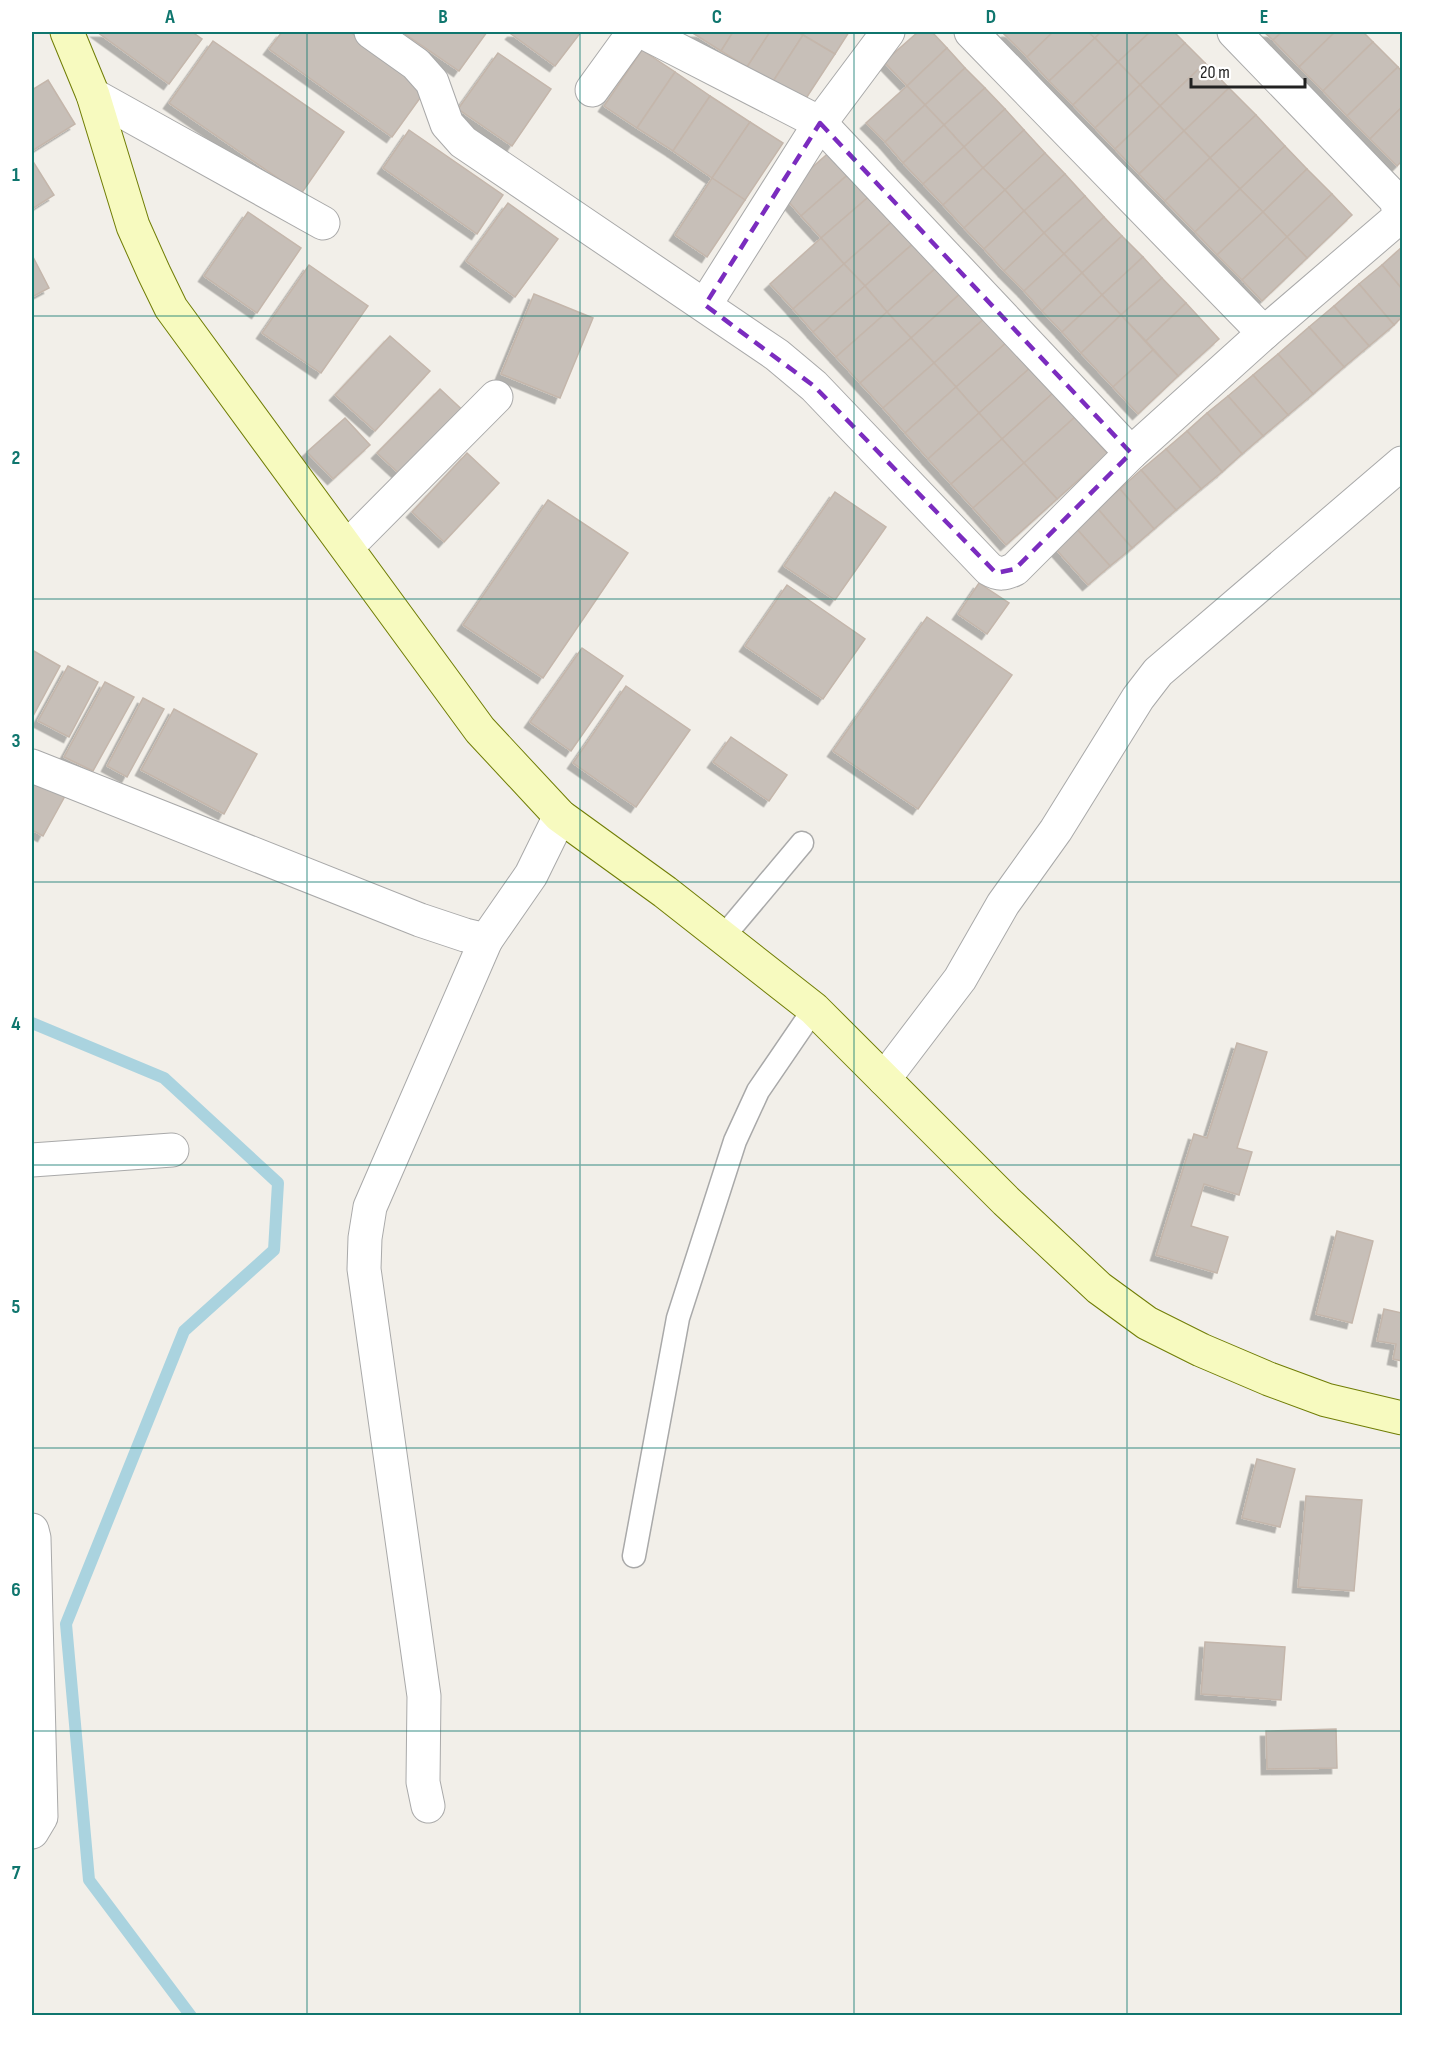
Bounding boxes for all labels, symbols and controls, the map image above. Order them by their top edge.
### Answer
text: A [164,5,175,29]
text: B [438,5,448,29]
text: C [712,5,722,29]
text: D [986,5,996,29]
text: E [1260,5,1268,29]
scale bar [1191,51,1305,89]
text: 20 m [1200,62,1230,83]
text: 1 [12,163,20,187]
text: 2 [12,446,20,470]
text: 3 [12,729,21,753]
text: 4 [11,1012,21,1036]
text: 5 [12,1295,21,1319]
text: 6 [11,1578,21,1602]
text: 7 [12,1861,21,1885]

